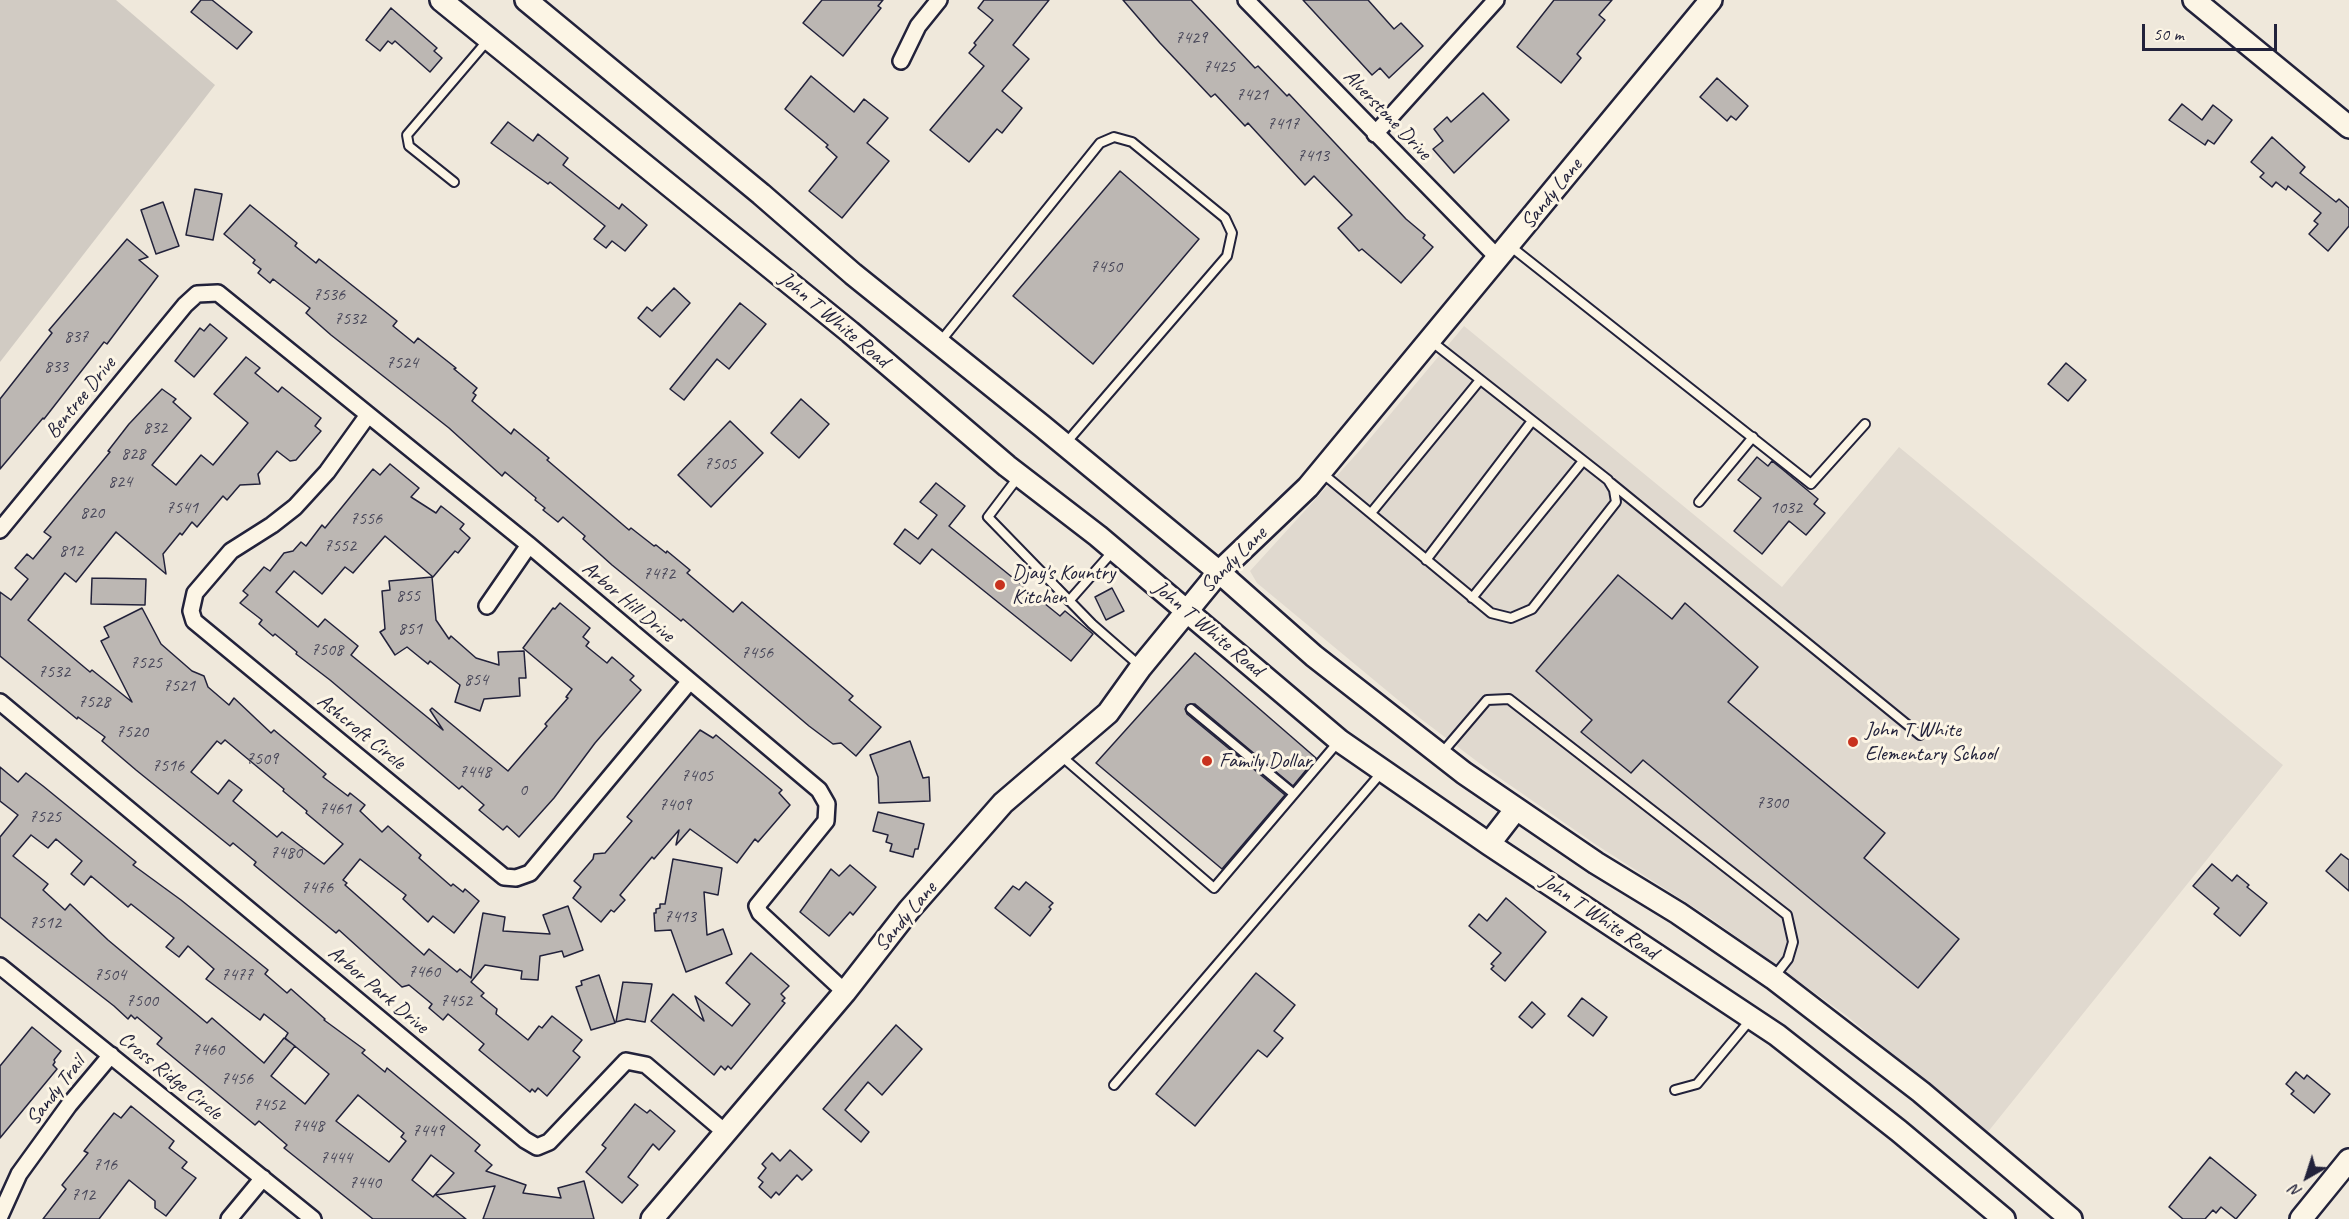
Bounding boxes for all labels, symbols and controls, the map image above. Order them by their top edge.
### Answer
scale bar [2145,12,2280,50]
text: 50 m [2153,23,2184,45]
house number: 7429 [1175,27,1207,49]
house number: 7425 [1203,56,1235,78]
street label: Alverstone Drive [1338,65,1436,165]
house number: 7421 [1236,84,1268,106]
house number: 7417 [1267,113,1299,135]
house number: 7413 [1297,145,1329,167]
street label: Sandy Lane [1516,154,1588,234]
house number: 7450 [1090,256,1122,278]
street label: John T White Road [774,267,894,373]
house number: 7536 [313,284,345,306]
house number: 7532 [334,308,366,330]
house number: 837 [64,326,88,348]
street label: Bentree Drive [40,352,122,444]
house number: 7524 [386,352,418,374]
house number: 833 [44,356,68,378]
house number: 832 [143,417,167,439]
house number: 828 [121,443,145,465]
house number: 7505 [704,453,736,475]
house number: 824 [108,471,132,493]
house number: 7541 [166,497,198,519]
house number: 1032 [1770,497,1802,519]
house number: 820 [80,502,104,524]
house number: 7556 [350,508,382,530]
street label: Sandy Lane [1196,522,1272,598]
house number: 7552 [324,535,356,557]
house number: 812 [59,540,83,562]
street label: Arbor Hill Drive [577,556,679,648]
place label: Djay's Kountry Kitchen [1012,560,1115,610]
house number: 7472 [643,563,675,585]
street label: John T White Road [1148,576,1268,682]
marker: Djay's Kountry Kitchen [993,578,1007,592]
house number: 855 [396,585,420,607]
house number: 851 [398,618,422,640]
house number: 7508 [311,639,343,661]
house number: 7456 [741,642,773,664]
house number: 7525 [130,652,162,674]
house number: 7532 [38,661,70,683]
house number: 854 [464,669,488,691]
house number: 7521 [163,675,195,697]
street label: Ashcroft Circle [312,689,410,775]
house number: 7528 [78,691,110,713]
place label: John T White Elementary School [1865,717,1996,767]
house number: 7520 [116,721,148,743]
marker: John T White Elementary School [1846,735,1860,749]
house number: 7509 [246,748,278,770]
place label: Family Dollar [1219,748,1311,774]
marker: Family Dollar [1200,754,1214,768]
house number: 7516 [152,755,184,777]
house number: 7448 [459,761,491,783]
house number: 7405 [681,765,713,787]
house number: 0 [519,779,527,801]
house number: 7300 [1756,792,1788,814]
house number: 7409 [659,794,691,816]
house number: 7461 [319,798,351,820]
house number: 7525 [29,806,61,828]
house number: 7480 [270,842,302,864]
street label: John T White Road [1536,869,1662,965]
house number: 7476 [301,877,333,899]
street label: Sandy Lane [870,877,942,957]
house number: 7413 [664,906,696,928]
house number: 7512 [29,912,61,934]
street label: Arbor Park Drive [323,941,433,1039]
house number: 7460 [408,961,440,983]
house number: 7504 [94,964,126,986]
house number: 7477 [221,964,253,986]
house number: 7500 [126,990,158,1012]
house number: 7452 [440,990,472,1012]
street label: Cross Ridge Circle [113,1026,227,1126]
house number: 7460 [192,1039,224,1061]
street label: Sandy Trail [21,1051,91,1131]
house number: 7456 [221,1068,253,1090]
house number: 7452 [253,1094,285,1116]
house number: 7448 [292,1115,324,1137]
house number: 7449 [412,1120,444,1142]
house number: 7444 [320,1147,352,1169]
north arrow [2277,1147,2337,1207]
house number: 716 [93,1154,117,1176]
house number: 7440 [349,1172,381,1194]
text: N [2286,1180,2306,1202]
house number: 712 [71,1184,95,1206]

